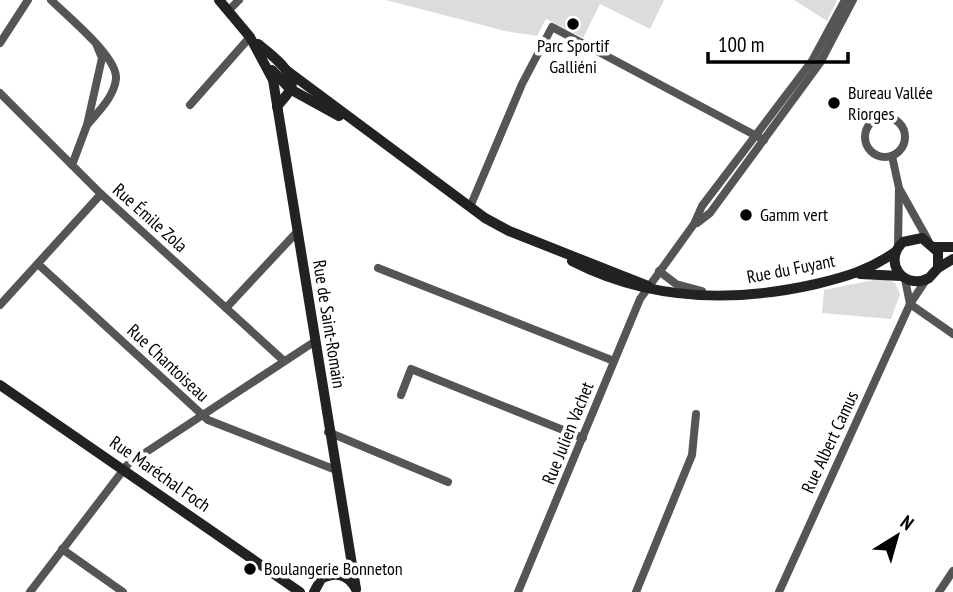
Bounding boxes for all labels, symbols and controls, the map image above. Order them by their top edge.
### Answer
marker: Parc Sportif Galliéni [565,16,581,32]
scale bar [708,21,848,65]
text: 100 m [718,31,764,58]
place label: Parc Sportif Galliéni [537,34,610,78]
place label: Bureau Vallée Riorges [848,81,933,125]
marker: Bureau Vallée Riorges [826,95,842,111]
street label: Rue Émile Zola [108,178,192,257]
place label: Gamm vert [760,203,828,226]
marker: Gamm vert [738,207,754,223]
street label: Rue du Fuyant [745,249,837,288]
street label: Rue de Saint-Romain [308,258,351,390]
street label: Rue Chantoiseau [122,319,214,407]
street label: Rue Julien Vachet [537,378,598,487]
street label: Rue Albert Camus [796,387,863,497]
street label: Rue Maréchal Foch [105,430,215,517]
north arrow [862,501,932,571]
text: N [896,510,919,535]
place label: Boulangerie Bonneton [264,557,403,580]
marker: Boulangerie Bonneton [242,561,258,577]

